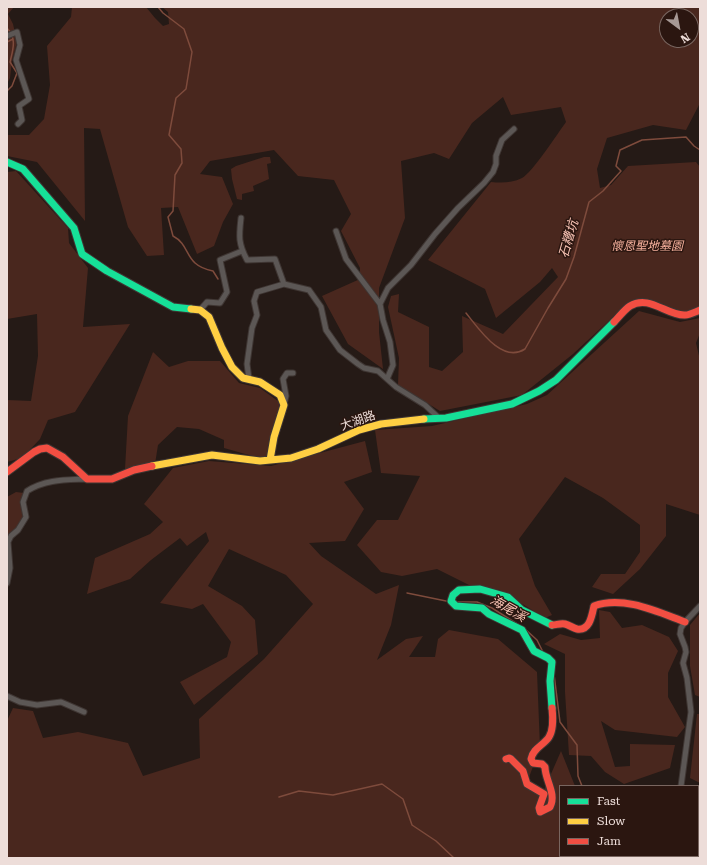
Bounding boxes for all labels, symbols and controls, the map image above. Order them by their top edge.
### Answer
north arrow [659,8,699,48]
text: N [678,30,692,46]
water label: 石糟坑 [556,218,582,260]
park label: 懷恩聖地墓園 [611,239,683,253]
street label: 大湖路 [339,408,377,434]
water label: 海尾溪 [487,592,529,626]
legend [559,785,699,857]
text: Fast [597,794,620,808]
text: Slow [597,814,625,828]
text: Jam [597,834,621,848]

